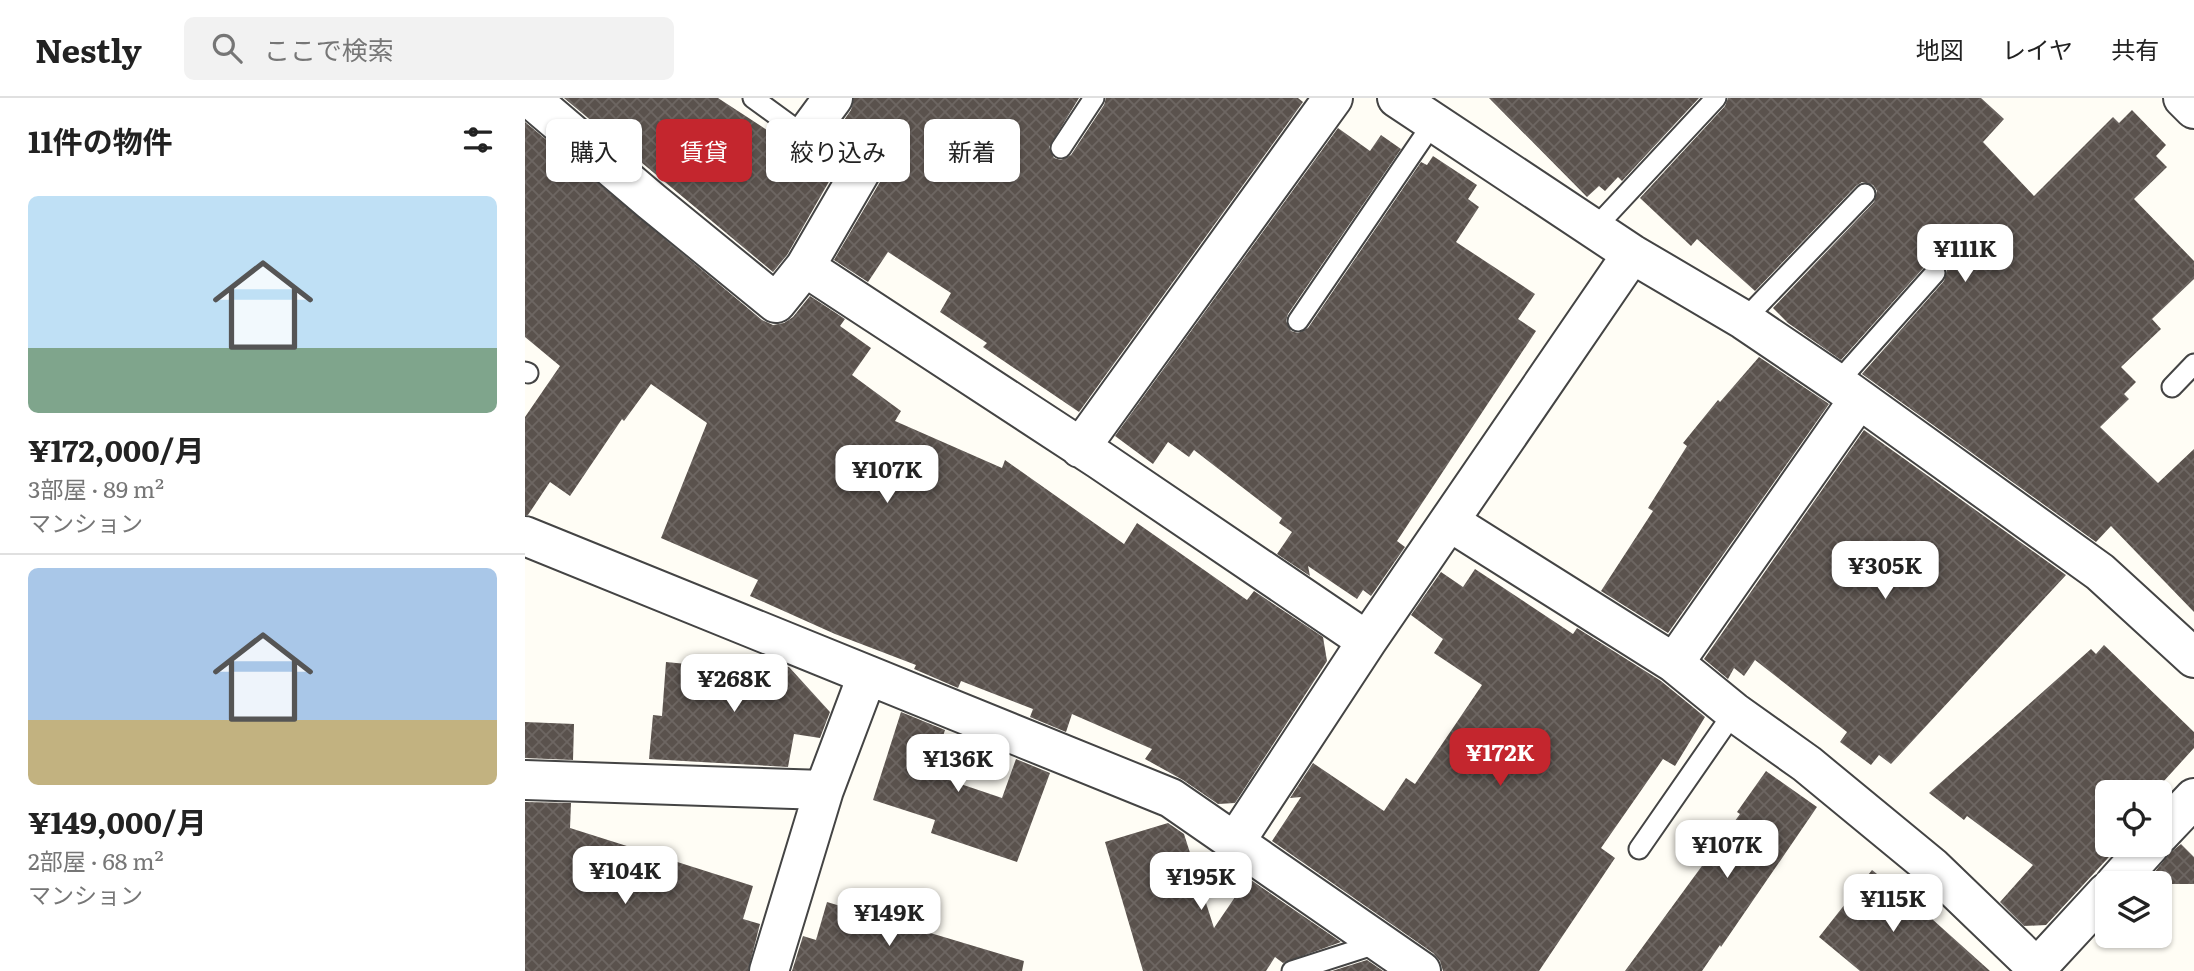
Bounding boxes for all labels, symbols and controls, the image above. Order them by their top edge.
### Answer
search box [184,17,674,80]
text: Nestly [35,24,142,73]
icon: search [208,29,246,67]
text: ここで検索 [264,29,394,68]
text: 地図 [1916,31,1964,66]
text: レイヤ [2002,31,2073,66]
text: 共有 [2111,31,2159,66]
text: 11件の物件 [28,118,173,162]
chip: 購入 [546,119,642,182]
chip: 賃貸 [656,119,752,182]
chip: 絞り込み [766,119,910,182]
chip: 新着 [924,119,1020,182]
icon: filters [459,121,497,159]
pin: ¥111K [1916,225,2014,284]
text: ¥111K [1933,230,1997,264]
icon: home [200,242,326,368]
text: ¥172,000/月 [28,427,205,471]
pin: ¥107K [838,446,936,505]
text: ¥107K [851,451,923,485]
text: 3部屋 · 89 m² [28,471,164,505]
text: マンション [28,505,143,539]
pin: ¥305K [1836,542,1934,601]
text: ¥305K [1848,547,1922,581]
icon: home [200,614,326,740]
pin: ¥268K [685,654,783,714]
text: ¥268K [697,660,771,694]
pin: ¥172K [1451,728,1549,788]
pin: ¥136K [909,734,1007,794]
text: ¥172K [1465,734,1535,768]
text: ¥136K [923,740,993,774]
map controls [2095,780,2172,948]
button: locate [2095,780,2172,857]
text: ¥149,000/月 [28,799,207,843]
pin: ¥107K [1678,820,1776,880]
text: ¥107K [1691,826,1763,860]
text: 2部屋 · 68 m² [28,843,164,877]
pin: ¥104K [576,846,674,906]
text: ¥104K [589,852,661,886]
pin: ¥195K [1152,852,1250,912]
text: ¥195K [1166,858,1236,892]
button: layers [2095,871,2172,948]
pin: ¥115K [1844,874,1942,934]
text: マンション [28,877,143,911]
text: ¥115K [1860,880,1926,914]
pin: ¥149K [840,888,938,948]
text: ¥149K [854,894,924,928]

